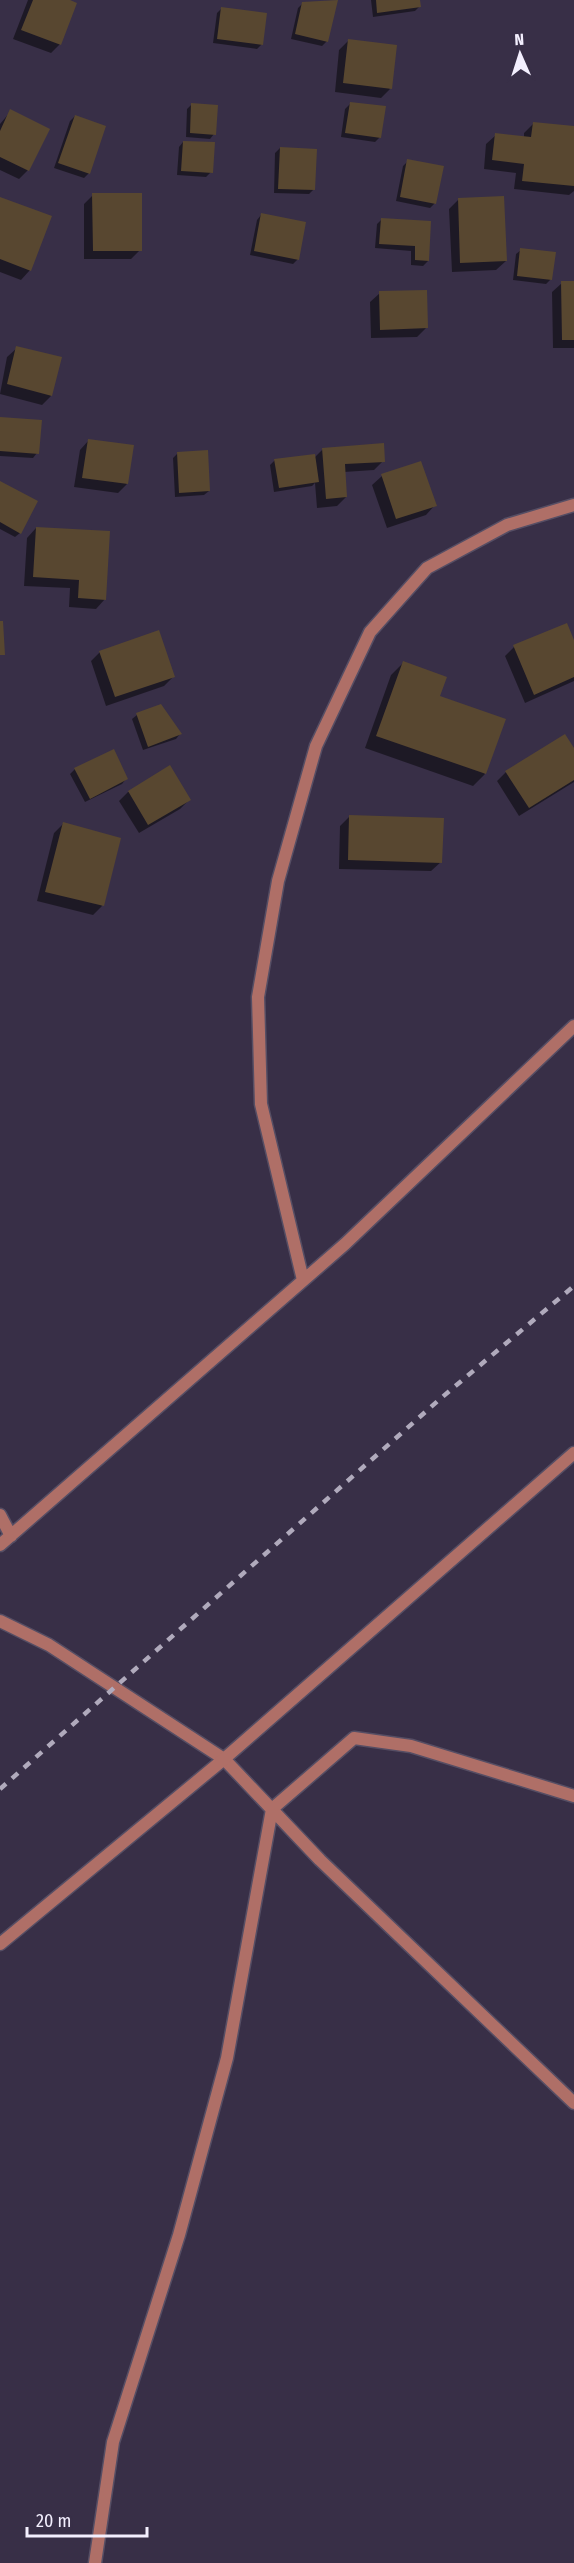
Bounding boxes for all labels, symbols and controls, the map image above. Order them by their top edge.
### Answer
north arrow [490,24,550,84]
text: N [514,30,525,49]
scale bar [27,2500,147,2538]
text: 20 m [36,2510,71,2532]

